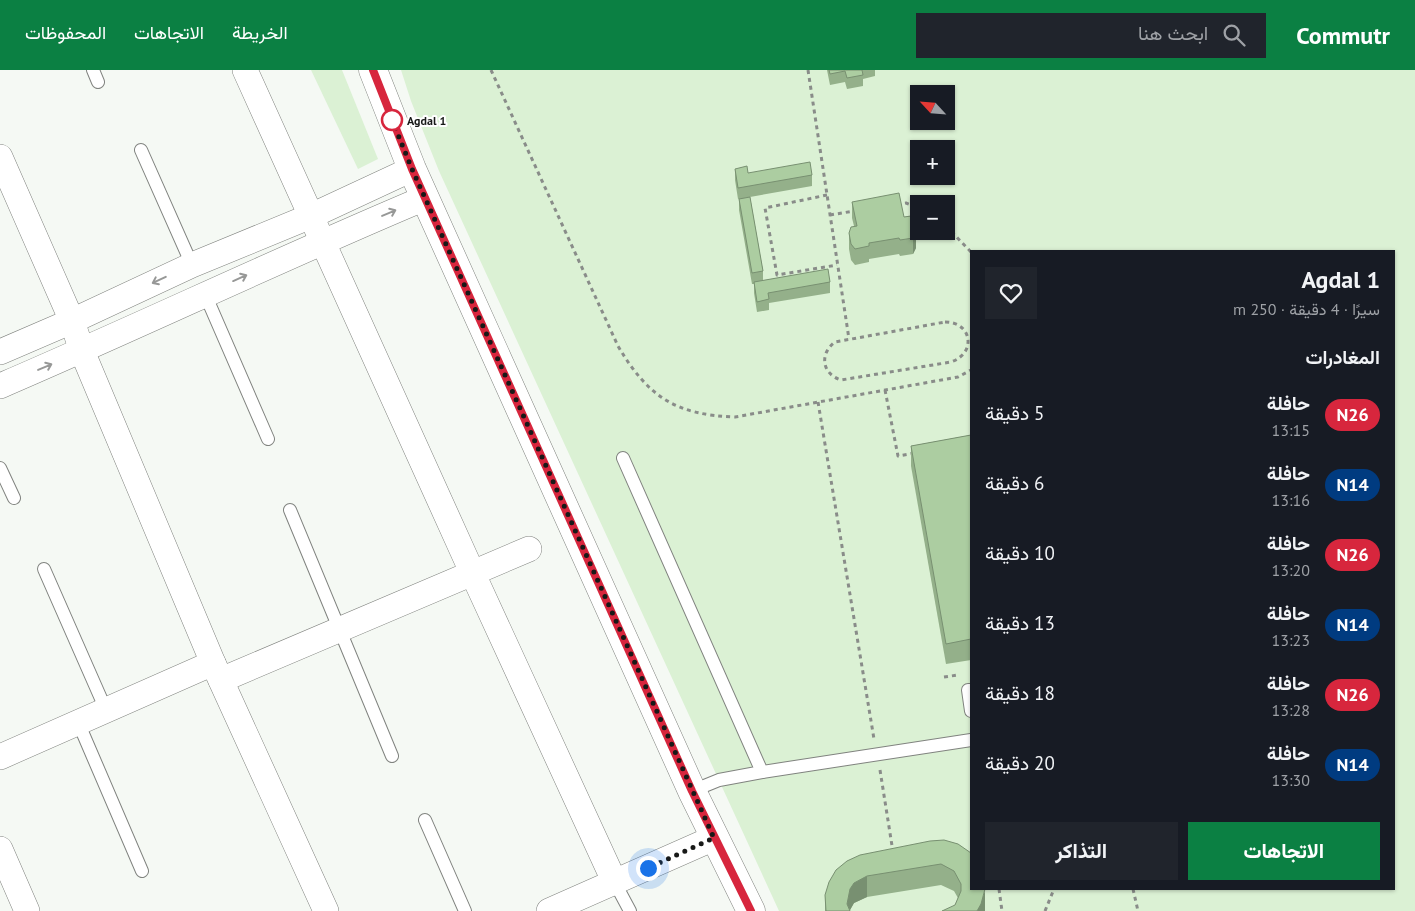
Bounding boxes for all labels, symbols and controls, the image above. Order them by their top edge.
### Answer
search box [916,13,1266,58]
text: Commutr [1296,20,1390,51]
text: المحفوظات [25,21,106,44]
text: الاتجاهات [134,21,204,44]
text: الخريطة [232,21,288,44]
text: ابحث هنا [1138,21,1208,45]
icon: search [1220,21,1248,49]
north arrow [910,85,955,130]
map controls [910,85,955,240]
marker: Agdal 1 [381,109,403,131]
place label: Agdal 1 [407,113,446,128]
button: + [910,140,955,185]
button: − [910,195,955,240]
one-way arrow [381,208,397,217]
text: Agdal 1 [1301,264,1380,295]
button: heart [985,267,1037,319]
one-way arrow [232,272,247,282]
one-way arrow [152,276,167,286]
text: سيرًا · 4 دقيقة · 250 m [1233,299,1380,319]
text: المغادرات [1305,345,1380,369]
one-way arrow [37,362,52,371]
text: حافلة [1267,391,1310,415]
text: 5 دقيقة [985,401,1044,425]
text: N26 [1336,403,1369,426]
text: 13:15 [1272,420,1310,440]
text: حافلة [1267,461,1310,485]
text: 6 دقيقة [985,471,1044,495]
text: N14 [1336,473,1369,496]
text: 13:16 [1272,490,1310,510]
text: حافلة [1267,531,1310,555]
text: 10 دقيقة [985,541,1055,565]
text: N26 [1336,543,1369,566]
text: 13:20 [1272,560,1310,580]
text: حافلة [1267,601,1310,625]
text: 13 دقيقة [985,611,1055,635]
text: N14 [1336,613,1369,636]
text: 13:23 [1272,630,1310,650]
text: حافلة [1267,671,1310,695]
text: 18 دقيقة [985,681,1055,705]
text: N26 [1336,683,1369,706]
text: 13:28 [1272,700,1310,720]
text: حافلة [1267,741,1310,765]
text: 20 دقيقة [985,751,1055,775]
text: N14 [1336,753,1369,776]
text: 13:30 [1272,770,1310,790]
button: التذاكر [985,822,1178,880]
button: الاتجاهات [1188,822,1380,880]
your location [636,856,661,881]

